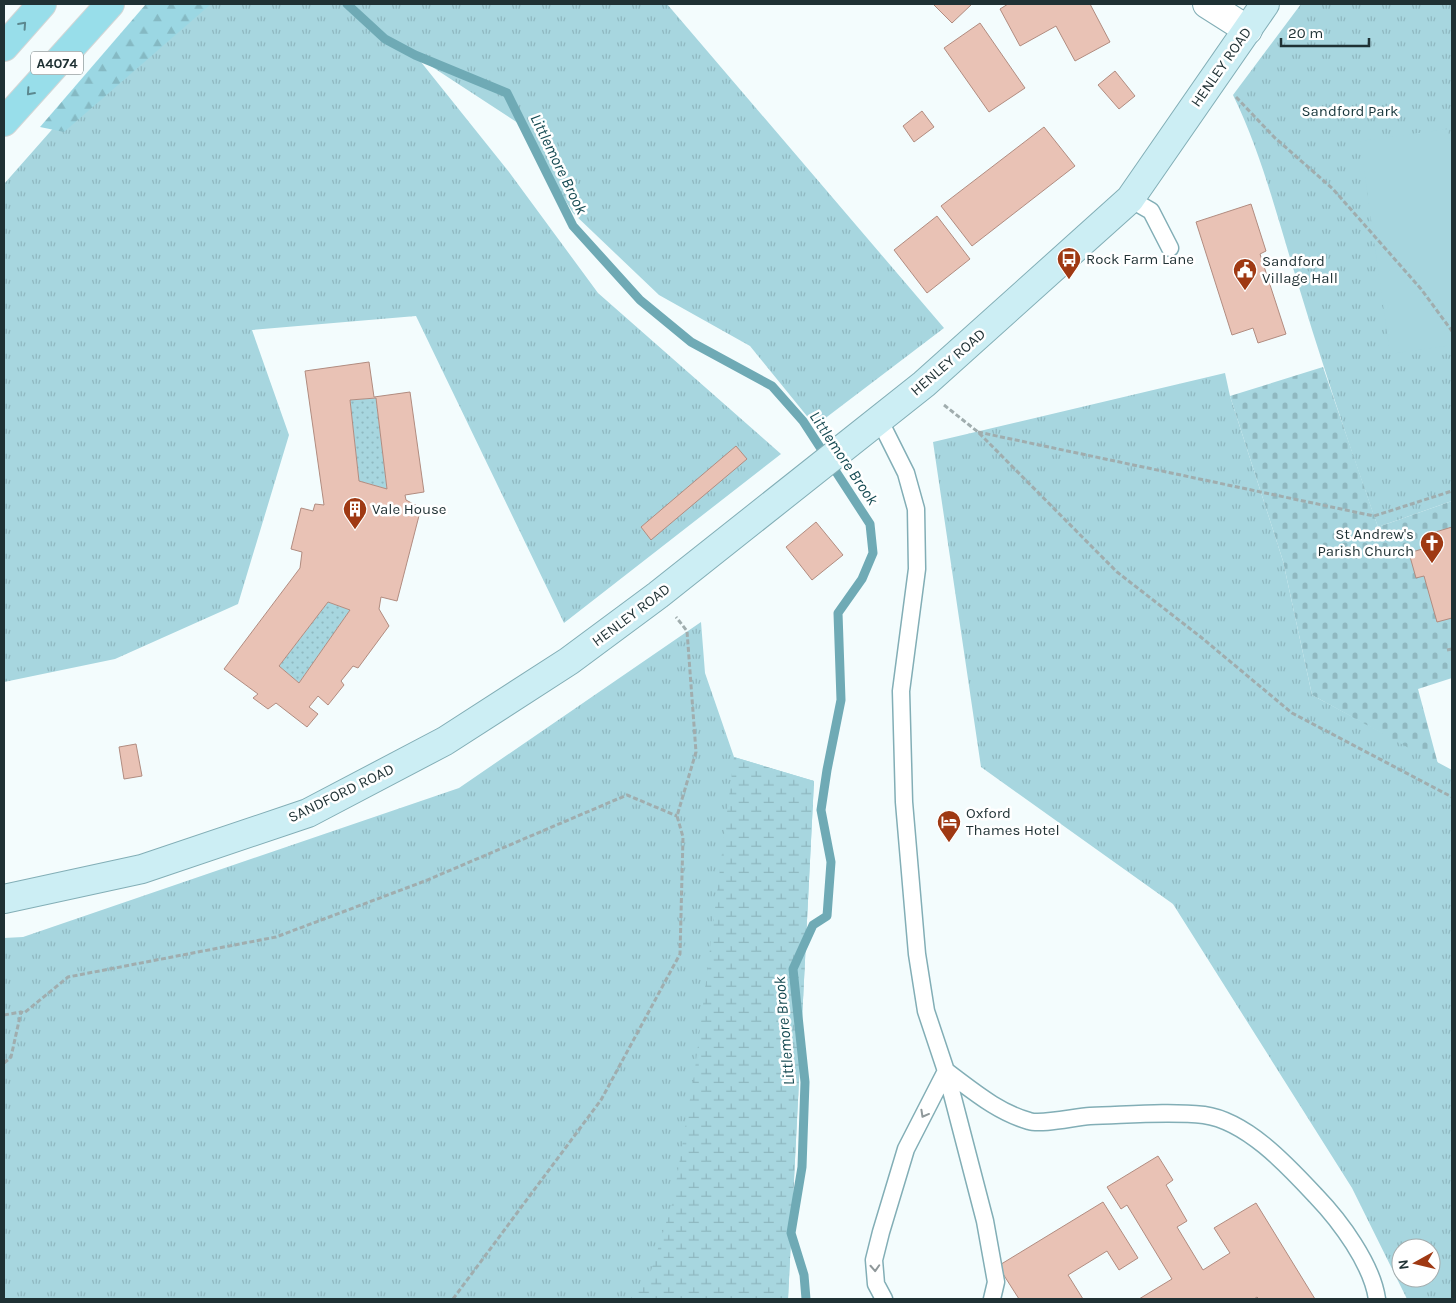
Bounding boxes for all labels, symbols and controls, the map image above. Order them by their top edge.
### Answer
scale bar [1281,15,1368,47]
one-way arrow [17,22,26,31]
street label: HENLEY ROAD [1187,24,1255,110]
text: 20 m [1288,24,1323,42]
road number: A4074 [31,52,83,74]
one-way arrow [27,87,36,96]
park label: Sandford Park [1302,102,1398,120]
water label: Littlemore Brook [527,111,592,218]
bus stop icon: Rock Farm Lane [1056,246,1082,280]
place label: Rock Farm Lane [1086,250,1194,268]
place label: Sandford Village Hall [1262,252,1338,287]
public building icon: Sandford Village Hall [1232,257,1258,291]
street label: HENLEY ROAD [907,325,989,399]
water label: Littlemore Brook [806,407,883,509]
building icon: Vale House [342,496,368,530]
place label: Vale House [372,500,447,518]
place label: St Andrew's Parish Church [1318,525,1414,560]
church icon: St Andrew's Parish Church [1419,530,1445,564]
street label: HENLEY ROAD [588,580,674,650]
street label: SANDFORD ROAD [285,760,397,826]
place label: Oxford Thames Hotel [966,804,1060,839]
hotel icon: Oxford Thames Hotel [936,809,962,843]
water label: Littlemore Brook [770,975,798,1086]
one-way arrow [920,1109,930,1118]
north arrow [1391,1238,1441,1288]
text: N [1395,1259,1413,1271]
one-way arrow [870,1264,880,1272]

